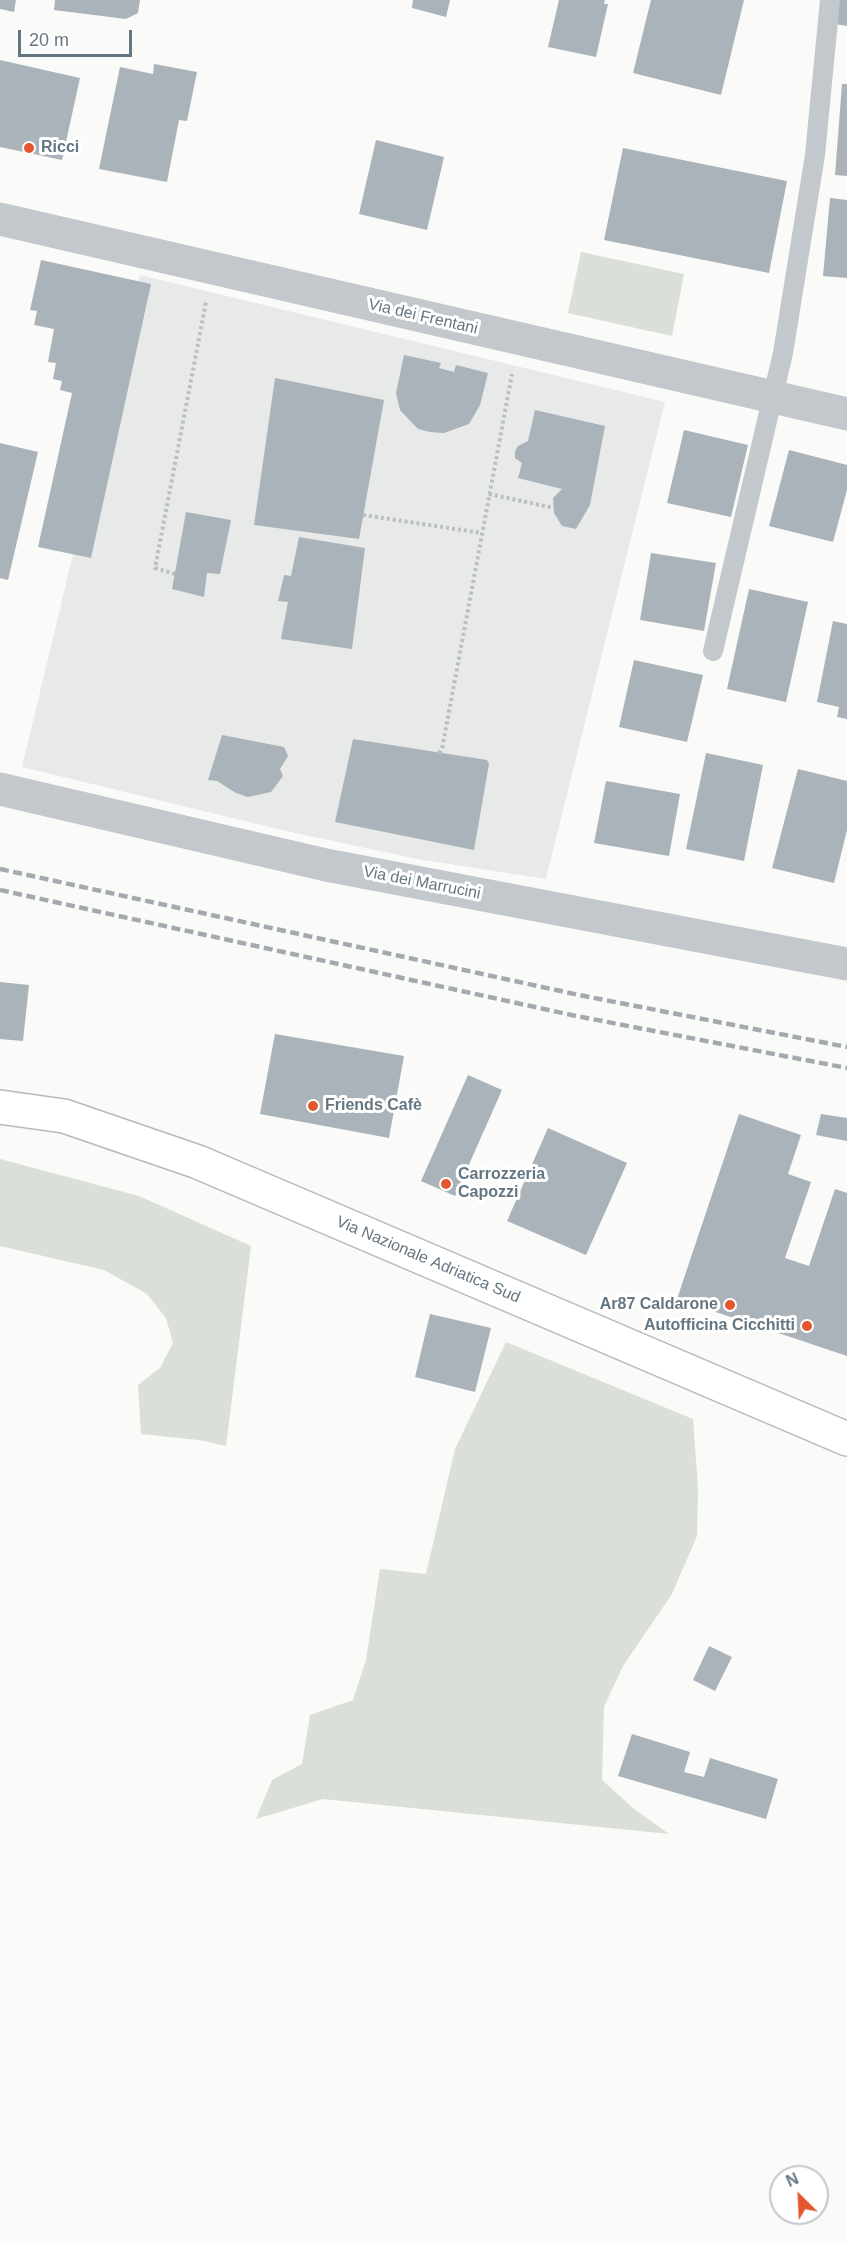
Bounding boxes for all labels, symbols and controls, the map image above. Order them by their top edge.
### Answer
scale bar [21,18,135,56]
text: 20 m [29,30,69,50]
place label: Ricci [41,138,79,158]
marker: Ricci [22,141,36,155]
street label: Via dei Frentani [366,295,480,339]
street label: Via dei Marrucini [362,862,482,904]
place label: Friends Cafè [325,1096,422,1116]
marker: Friends Cafè [306,1099,320,1113]
place label: Carrozzeria Capozzi [458,1165,545,1203]
marker: Carrozzeria Capozzi [439,1177,453,1191]
street label: Via Nazionale Adriatica Sud [333,1212,523,1308]
place label: Ar87 Caldarone [600,1295,718,1315]
marker: Ar87 Caldarone [723,1298,737,1312]
place label: Autofficina Cicchitti [644,1316,795,1336]
marker: Autofficina Cicchitti [800,1319,814,1333]
north arrow [769,2165,829,2225]
text: N [784,2170,801,2190]

